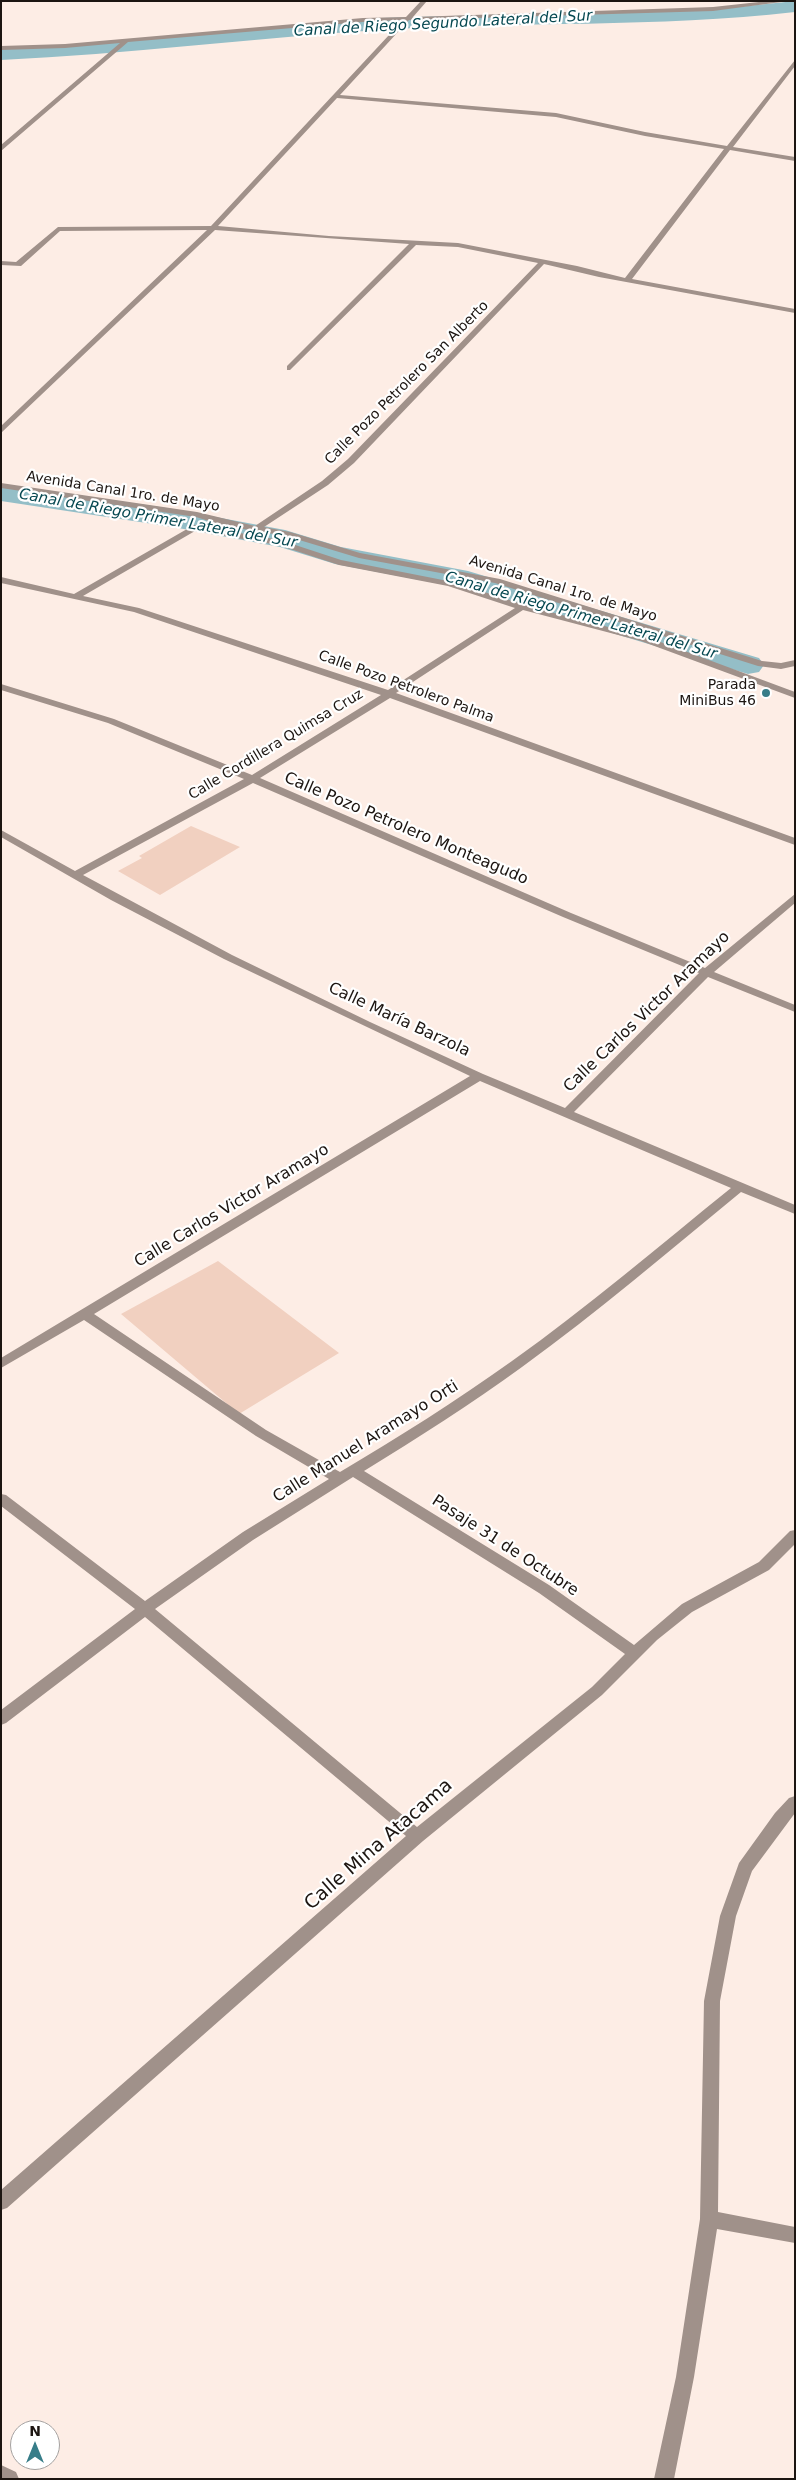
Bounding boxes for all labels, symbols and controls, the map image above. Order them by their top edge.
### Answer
water label: Canal de Riego Segundo Lateral del Sur [293,7,593,41]
street label: Calle Pozo Petrolero San Alberto [322,298,492,468]
street label: Avenida Canal 1ro. de Mayo [25,468,221,516]
water label: Canal de Riego Primer Lateral del Sur [18,486,298,552]
street label: Avenida Canal 1ro. de Mayo [467,552,659,626]
water label: Canal de Riego Primer Lateral del Sur [443,568,719,664]
street label: Calle Pozo Petrolero Palma [316,647,496,727]
place label: Parada MiniBus 46 [679,677,756,710]
street label: Calle Cordillera Quimsa Cruz [186,686,366,804]
marker: Parada MiniBus 46 [760,687,772,699]
street label: Calle Pozo Petrolero Monteagudo [281,769,531,889]
street label: Calle Carlos Victor Aramayo [560,927,734,1097]
street label: Calle María Barzola [325,979,473,1061]
street label: Calle Carlos Victor Aramayo [131,1140,333,1272]
street label: Calle Manuel Aramayo Orti [270,1377,462,1507]
street label: Pasaje 31 de Octubre [428,1491,582,1601]
street label: Calle Mina Atacama [300,1775,458,1915]
north arrow [10,2420,60,2470]
text: N [29,2423,41,2439]

